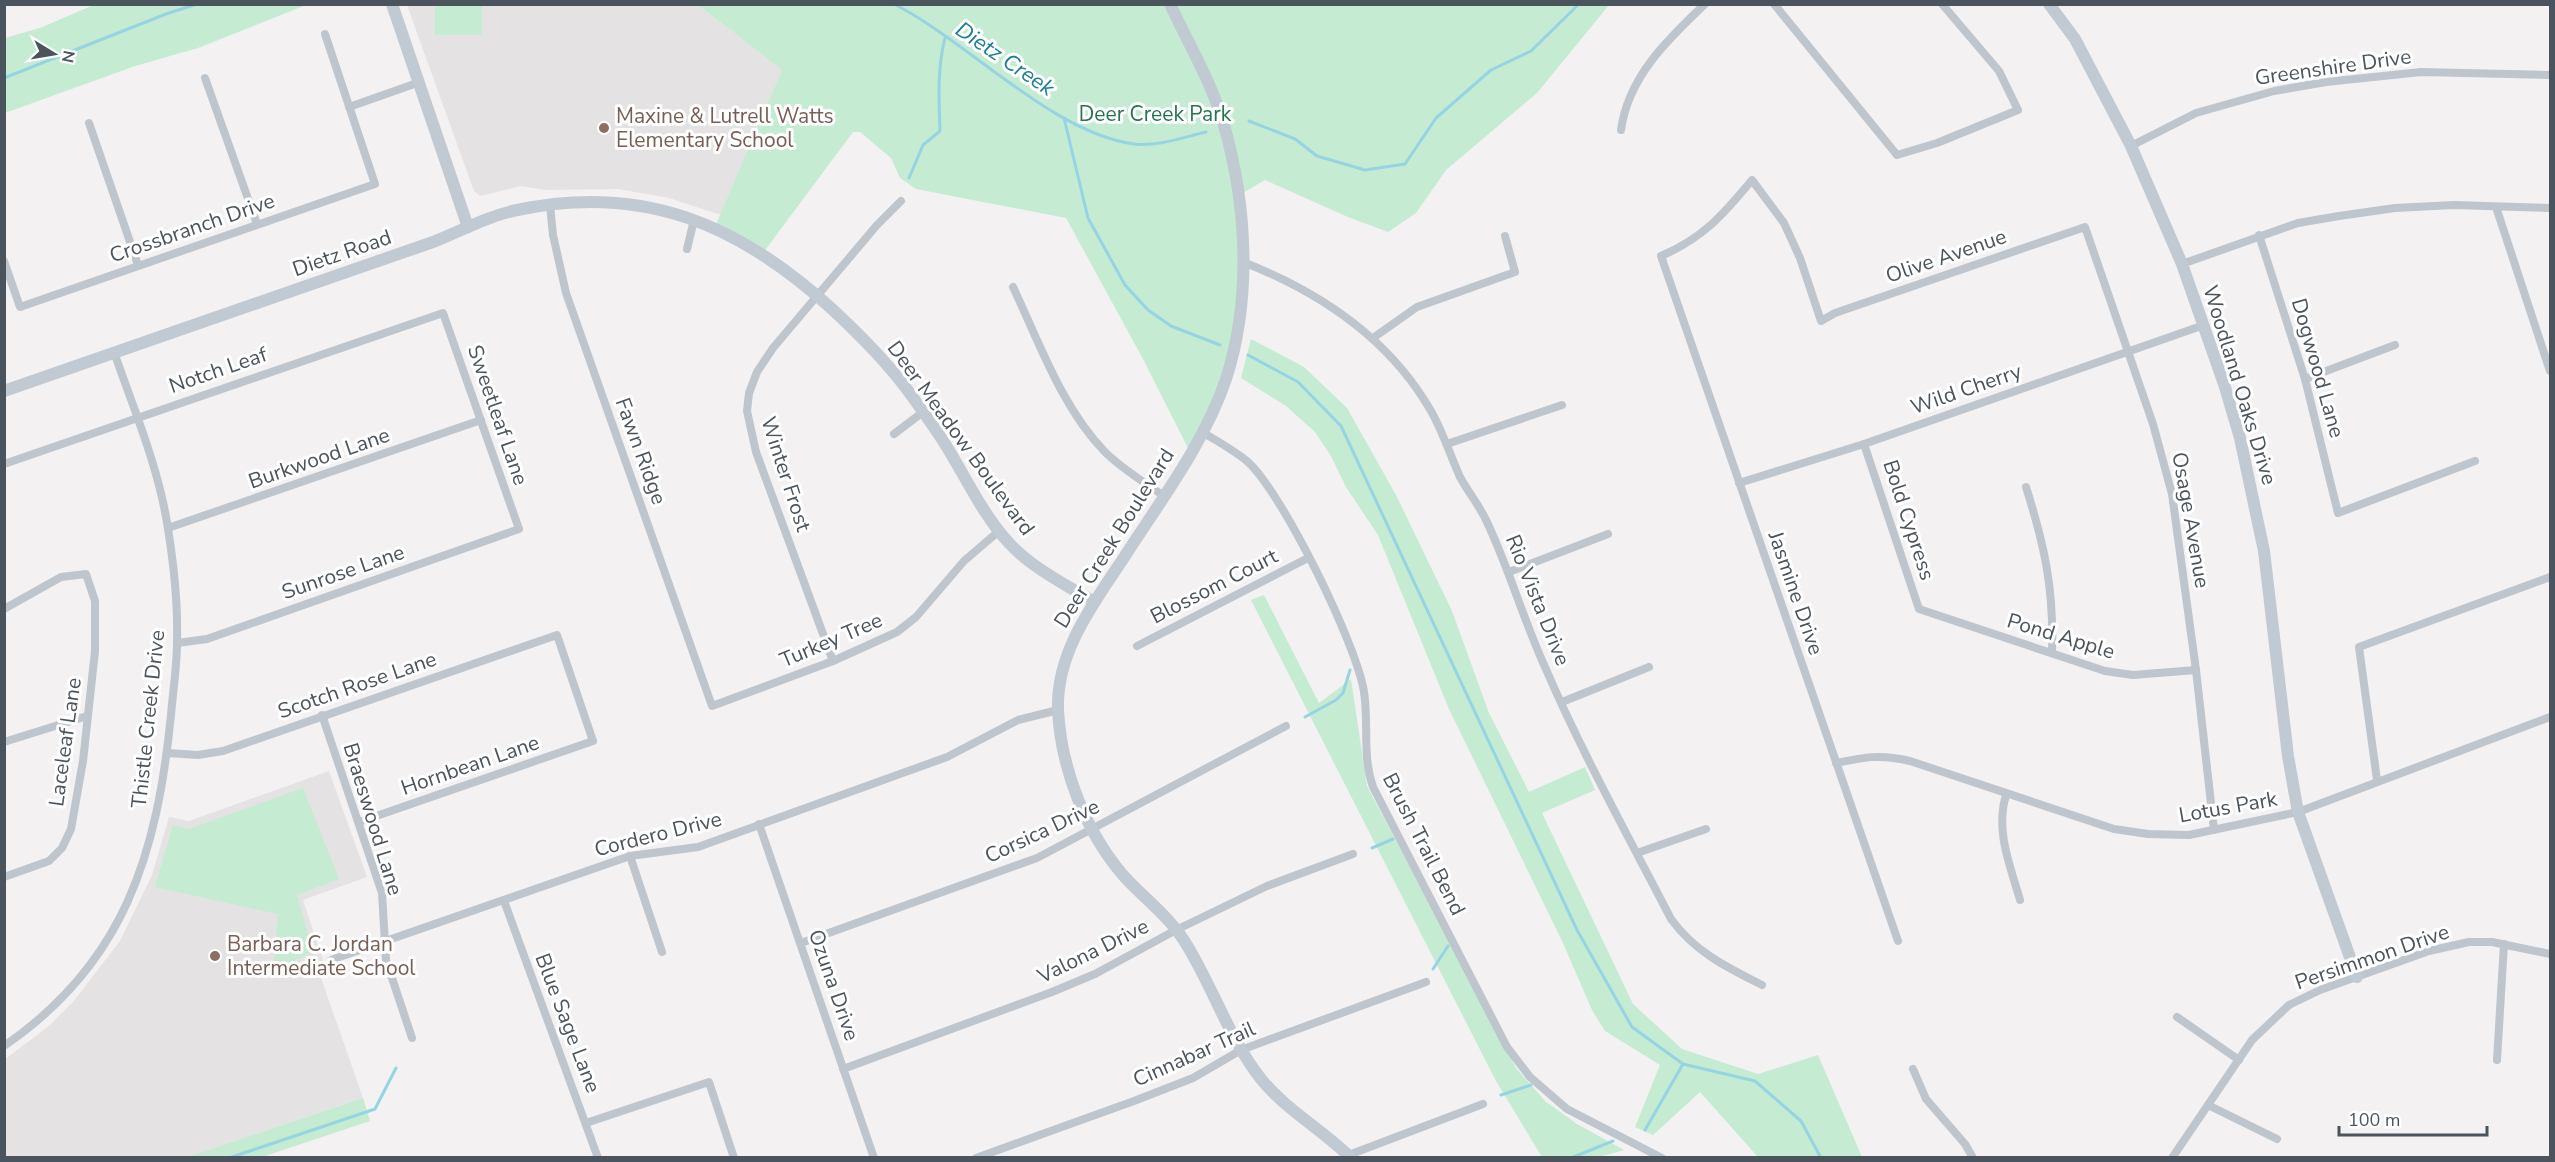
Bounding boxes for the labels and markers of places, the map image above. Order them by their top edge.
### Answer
place label: Maxine & Lutrell Watts Elementary School [616,102,834,154]
marker: Maxine & Lutrell Watts Elementary School [597,121,611,135]
place label: Barbara C. Jordan Intermediate School [227,930,416,982]
marker: Barbara C. Jordan Intermediate School [208,949,222,963]

